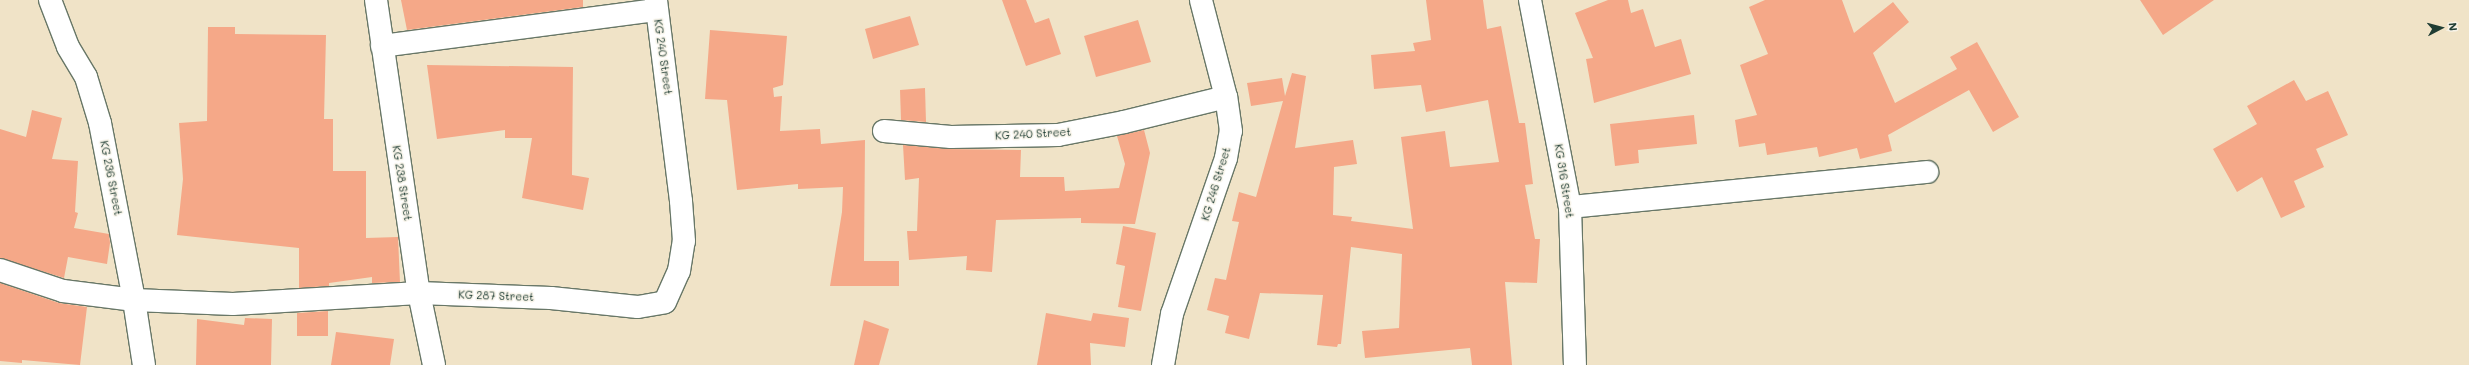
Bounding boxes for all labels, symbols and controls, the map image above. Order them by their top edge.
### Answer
north arrow [2421,8,2461,48]
street label: KG 240 Street [651,18,675,96]
text: N [2446,22,2461,32]
street label: KG 240 Street [995,125,1071,143]
street label: KG 236 Street [97,139,125,217]
street label: KG 316 Street [1552,143,1576,219]
street label: KG 238 Street [390,144,414,222]
street label: KG 246 Street [1199,146,1233,222]
street label: KG 287 Street [458,288,534,304]

